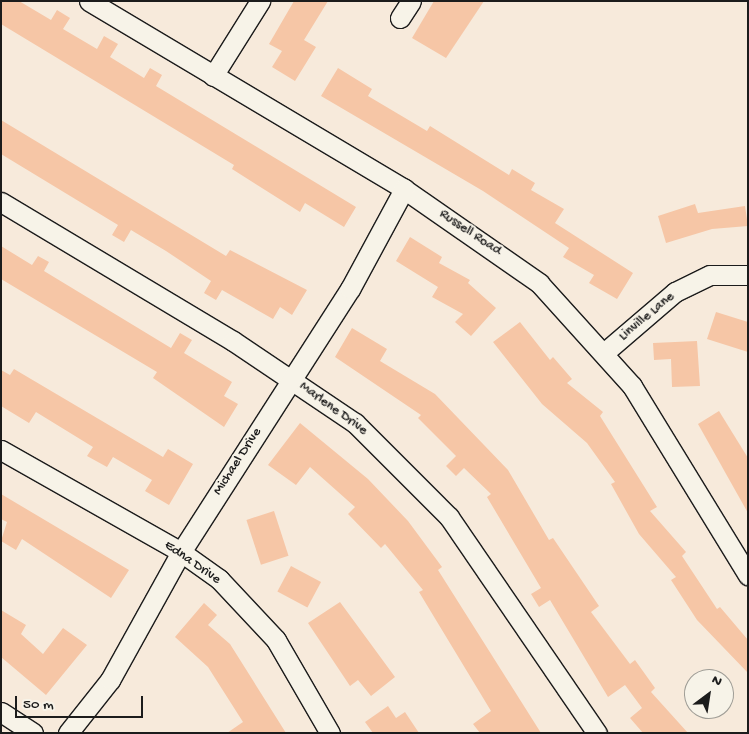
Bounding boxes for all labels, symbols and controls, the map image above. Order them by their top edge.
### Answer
street label: Russell Road [436,206,504,260]
street label: Linville Lane [616,289,678,345]
street label: Marlene Drive [296,379,370,439]
street label: Michael Drive [210,425,266,499]
street label: Edna Drive [160,537,224,589]
north arrow [684,669,734,719]
text: N [708,672,725,691]
scale bar [18,686,145,718]
text: 50 m [23,696,54,714]

